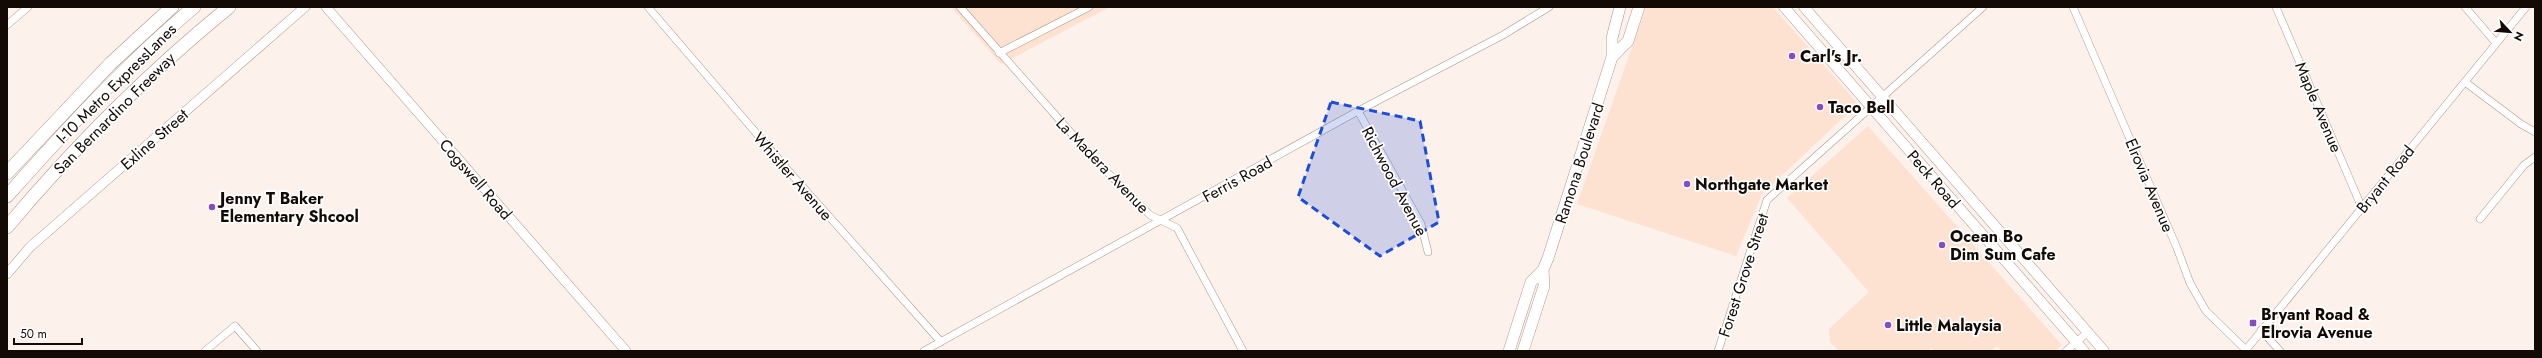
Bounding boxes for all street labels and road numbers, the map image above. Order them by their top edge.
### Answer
street label: I-10 Metro ExpressLanes [51,18,182,149]
street label: San Bernardino Freeway [48,47,181,179]
street label: Maple Avenue [2289,58,2348,156]
street label: Ramona Boulevard [1549,100,1610,227]
street label: Exline Street [115,103,193,175]
street label: La Madera Avenue [1051,112,1155,218]
street label: Richwood Avenue [1356,122,1433,240]
street label: Whistler Avenue [748,127,838,226]
street label: Cogswell Road [434,134,517,225]
street label: Elrovia Avenue [2119,135,2180,236]
street label: Bryant Road [2351,141,2420,218]
street label: Peck Road [1902,145,1965,213]
street label: Ferris Road [1198,151,1276,208]
street label: Forest Grove Street [1713,210,1774,340]

